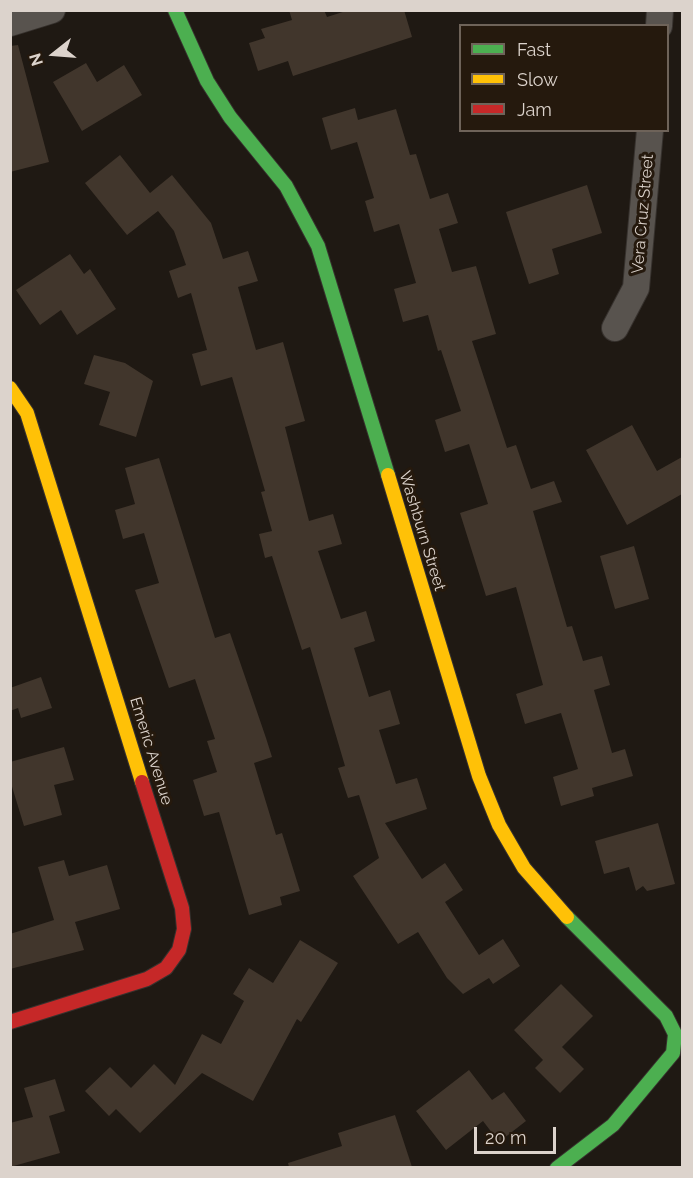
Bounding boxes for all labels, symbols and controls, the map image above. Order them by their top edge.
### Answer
north arrow [24,24,84,84]
legend [459,24,669,132]
text: Fast [517,39,551,60]
text: N [25,51,47,68]
text: Slow [517,69,558,90]
text: Jam [517,99,552,120]
street label: Vera Cruz Street [628,153,658,275]
street label: Washburn Street [395,469,449,593]
street label: Emeric Avenue [125,695,177,807]
scale bar [477,1115,560,1153]
text: 20 m [485,1127,527,1148]

